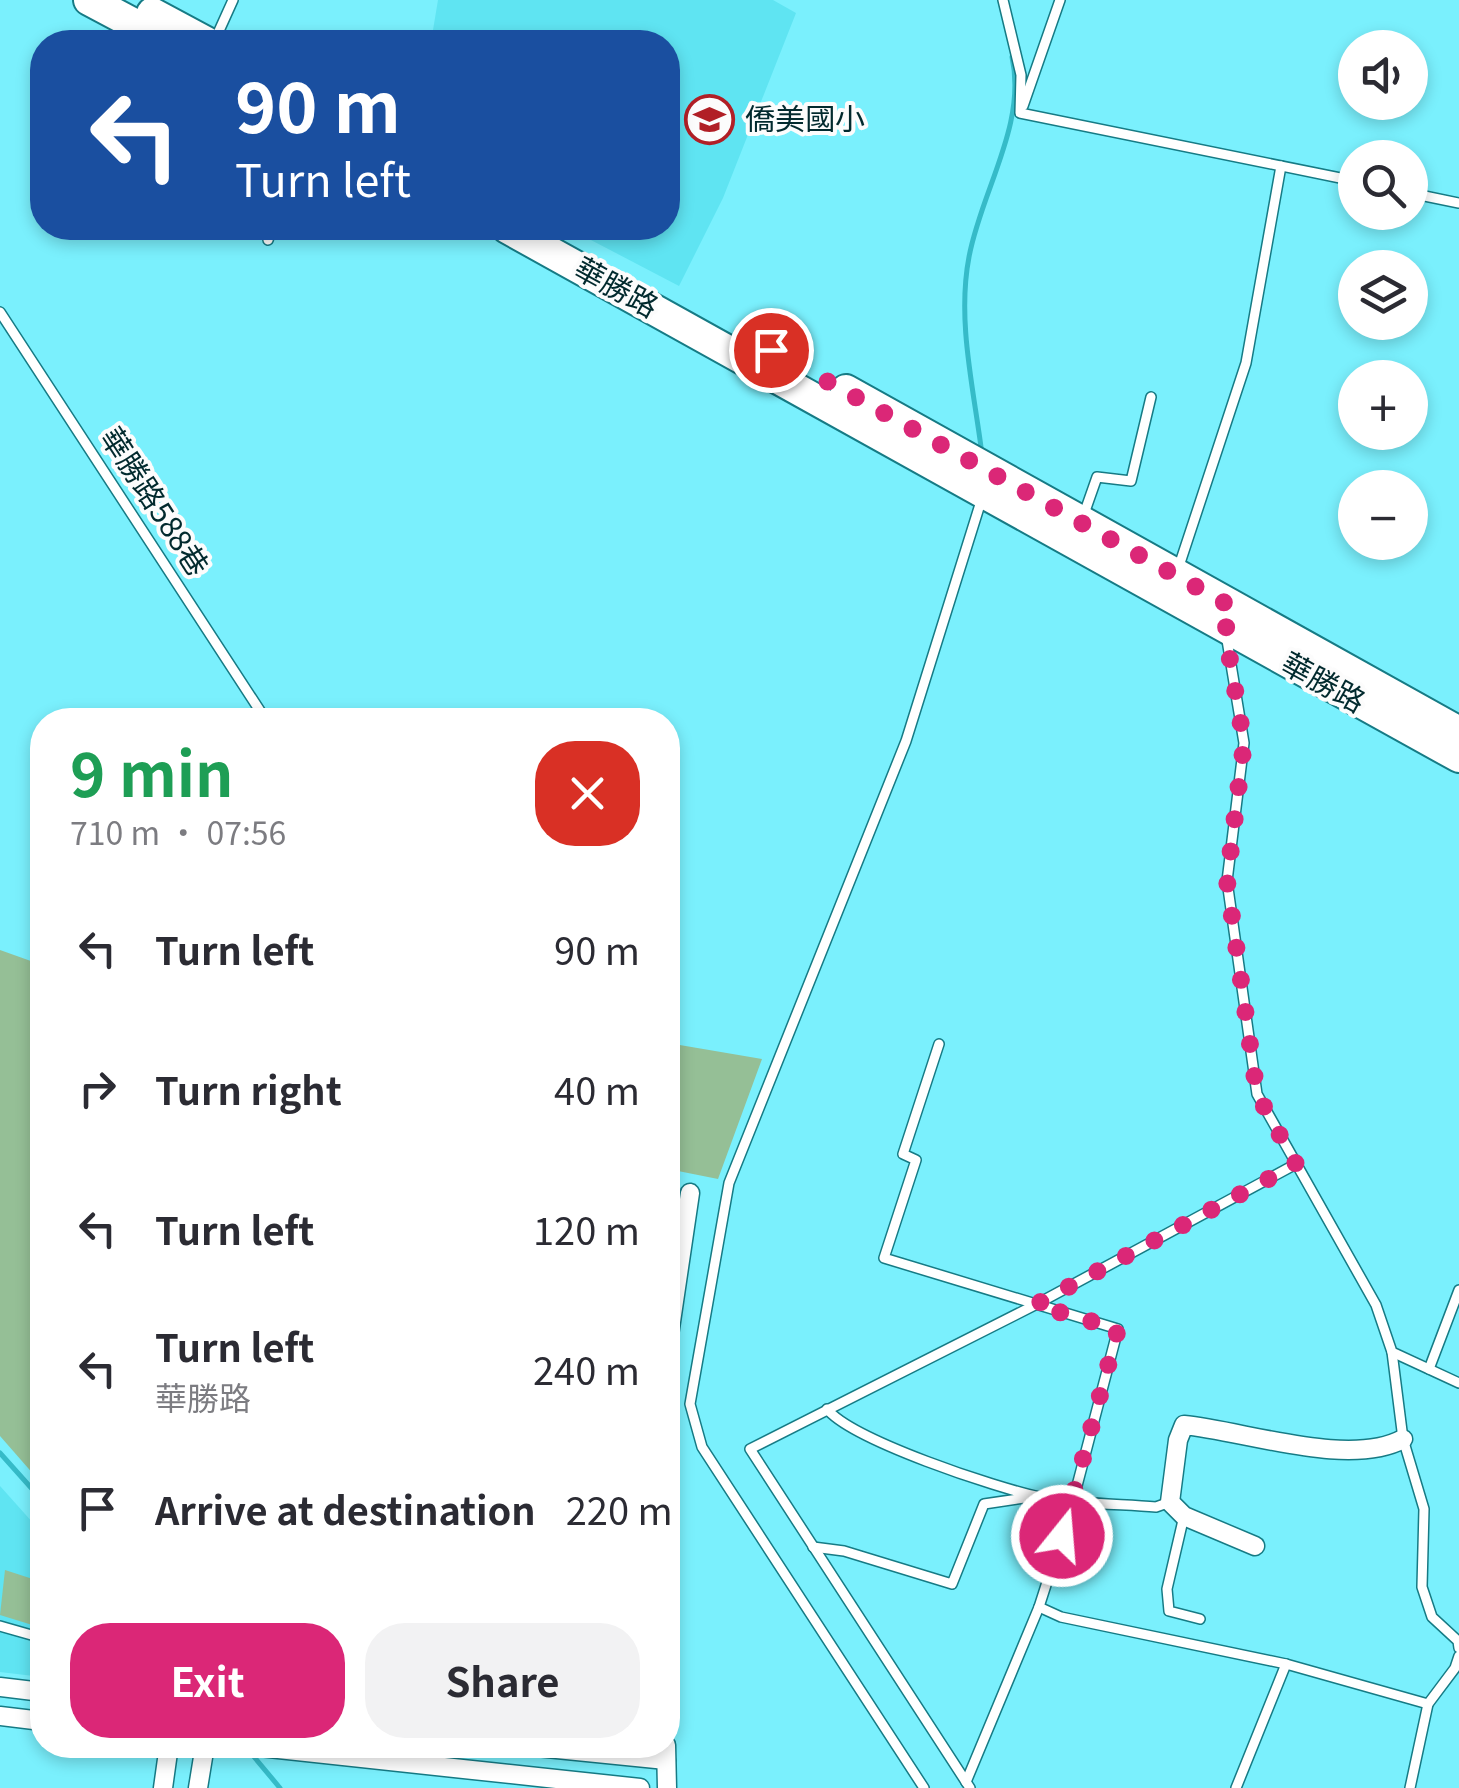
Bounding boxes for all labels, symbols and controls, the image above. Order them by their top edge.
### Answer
map controls [1338,30,1428,560]
button: sound [1338,30,1428,120]
text: 90 m [235,52,401,153]
icon: left [70,70,200,200]
school or university icon: 僑美國小 [684,94,736,146]
place label: 僑美國小 [745,95,865,139]
button: search [1338,140,1428,230]
text: Turn left [235,145,411,210]
street label: 華勝路 [567,244,667,326]
button: layers [1338,250,1428,340]
pin [729,308,814,393]
icon: arrive [744,323,799,378]
button: + [1338,360,1428,450]
street label: 華勝路588巷 [92,417,221,584]
button: − [1338,470,1428,560]
street label: 華勝路 [1274,639,1374,721]
text: 9 min [70,727,234,814]
button: close [535,741,640,846]
text: 710 m · 07:56 [70,808,286,854]
icon: left [70,921,125,976]
text: Turn left [155,921,314,976]
text: 90 m [554,921,640,976]
icon: right [70,1061,125,1116]
text: Turn right [155,1061,342,1116]
text: 40 m [554,1061,640,1116]
icon: left [70,1201,125,1256]
text: Turn left [155,1201,314,1256]
text: 120 m [533,1201,640,1256]
text: Turn left [155,1318,314,1373]
icon: left [70,1341,125,1396]
text: 240 m [533,1341,640,1396]
text: 華勝路 [155,1373,251,1419]
icon: arrive [70,1481,125,1536]
text: Arrive at destination [155,1481,536,1536]
text: 220 m [566,1481,673,1536]
position arrow [1010,1484,1114,1588]
button: Exit [70,1623,345,1738]
button: Share [365,1623,640,1738]

